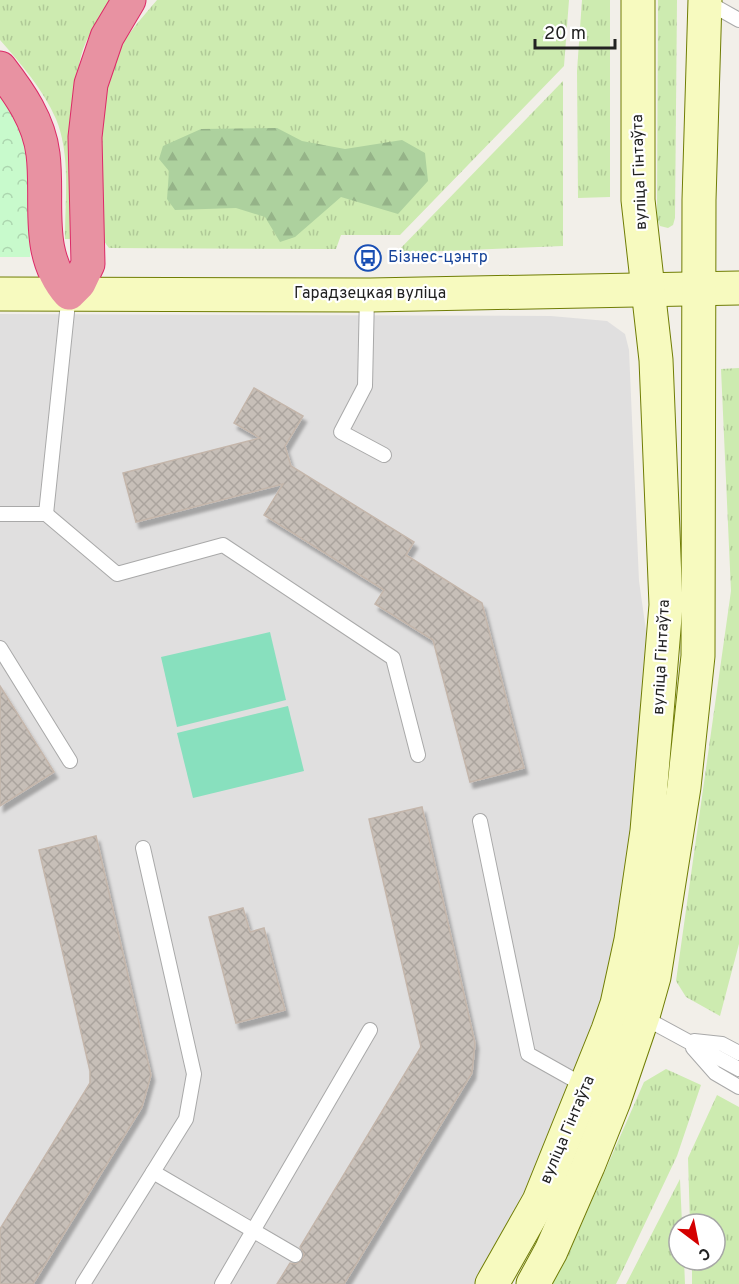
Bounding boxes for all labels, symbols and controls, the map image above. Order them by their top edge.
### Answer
scale bar [535,12,614,50]
text: 20 m [544,23,586,46]
street label: вуліца Гінтаўта [628,114,652,230]
bus stop icon: Бізнес-цэнтр [353,243,383,273]
place label: Бізнес-цэнтр [388,248,488,268]
street label: Гарадзецкая вуліца [294,284,446,304]
street label: вуліца Гінтаўта [649,599,675,715]
street label: вуліца Гінтаўта [536,1073,600,1187]
north arrow [667,1212,727,1272]
text: С [694,1242,714,1264]

